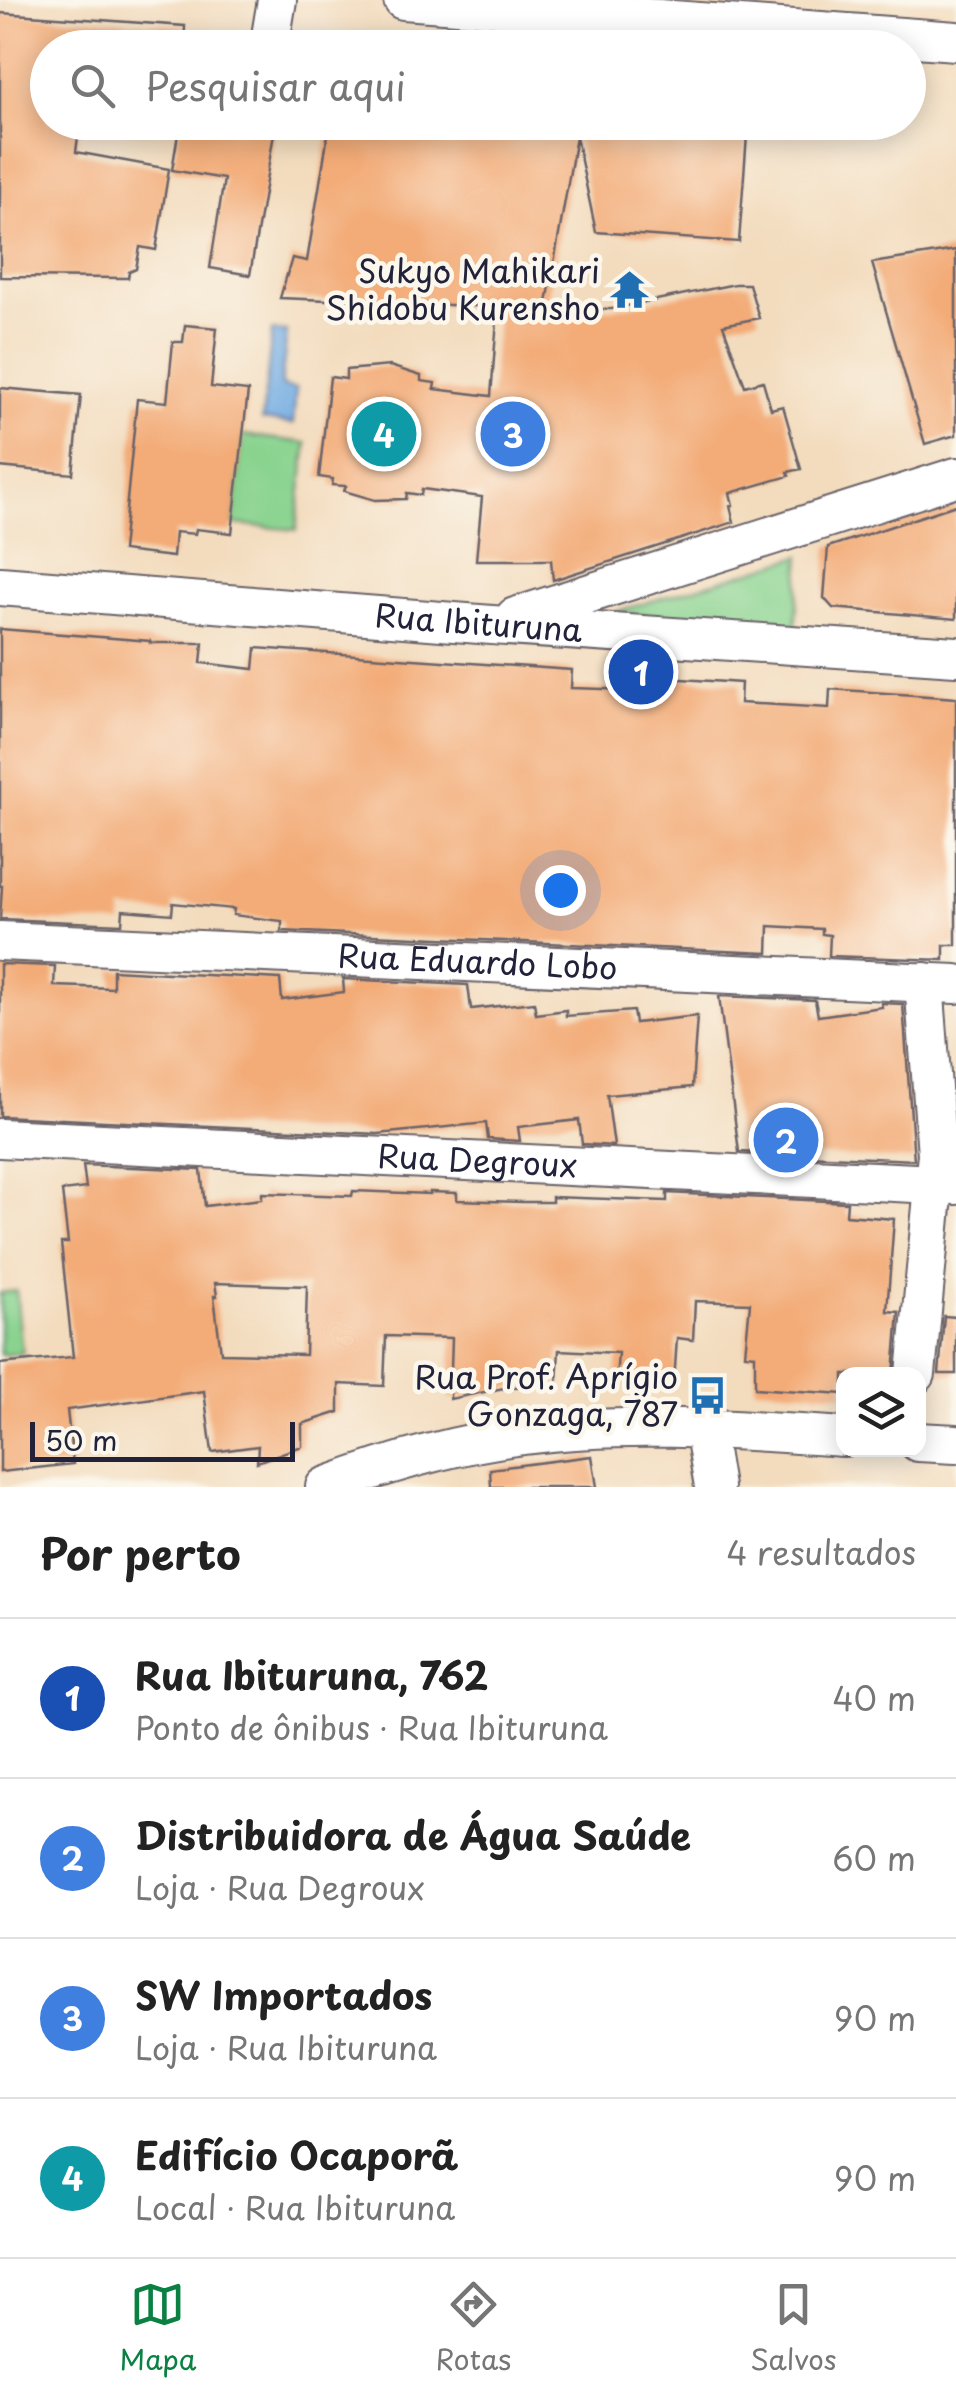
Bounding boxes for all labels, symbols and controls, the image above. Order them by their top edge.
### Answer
search box [30,30,926,140]
text: Pesquisar aqui [145,57,406,114]
icon: search [65,58,120,113]
place label: Sukyo Mahikari Shidobu Kurensho [326,246,600,331]
temple icon: Sukyo Mahikari Shidobu Kurensho [609,269,651,311]
pin: 4 [352,396,416,472]
pin: 3 [480,396,546,472]
street label: Rua Ibituruna [373,590,584,653]
pin: 1 [608,634,674,710]
your location [535,865,586,916]
street label: Rua Eduardo Lobo [337,930,618,991]
pin: 2 [754,1102,818,1178]
street label: Rua Degroux [377,1131,578,1188]
place label: Rua Prof. Aprígio Gonzaga, 787 [414,1352,678,1437]
map controls [836,1367,926,1457]
button: layers [836,1367,926,1457]
bus stop icon: Rua Prof. Aprígio Gonzaga, 787 [687,1375,729,1417]
scale bar [30,1417,295,1462]
text: 50 m [45,1418,118,1461]
text: Por perto [40,1521,241,1584]
text: 4 resultados [727,1528,916,1576]
text: Rua Ibituruna, 762 [135,1646,488,1703]
text: 1 [65,1674,80,1722]
text: 40 m [832,1674,916,1722]
text: Ponto de ônibus · Rua Ibituruna [135,1703,608,1751]
text: Distribuidora de Água Saúde [135,1806,691,1863]
text: 2 [61,1834,84,1882]
text: 60 m [832,1834,916,1882]
text: Loja · Rua Degroux [135,1863,425,1911]
text: SW Importados [135,1966,433,2023]
text: 3 [62,1994,83,2042]
text: 90 m [834,1994,916,2042]
text: Loja · Rua Ibituruna [135,2023,437,2071]
text: Edifício Ocaporã [135,2126,458,2183]
text: 4 [62,2154,83,2202]
text: 90 m [834,2154,916,2202]
text: Local · Rua Ibituruna [135,2183,455,2231]
tab: Mapa [119,2277,196,2380]
tab: Rotas [435,2277,511,2380]
tab: Salvos [750,2277,837,2380]

